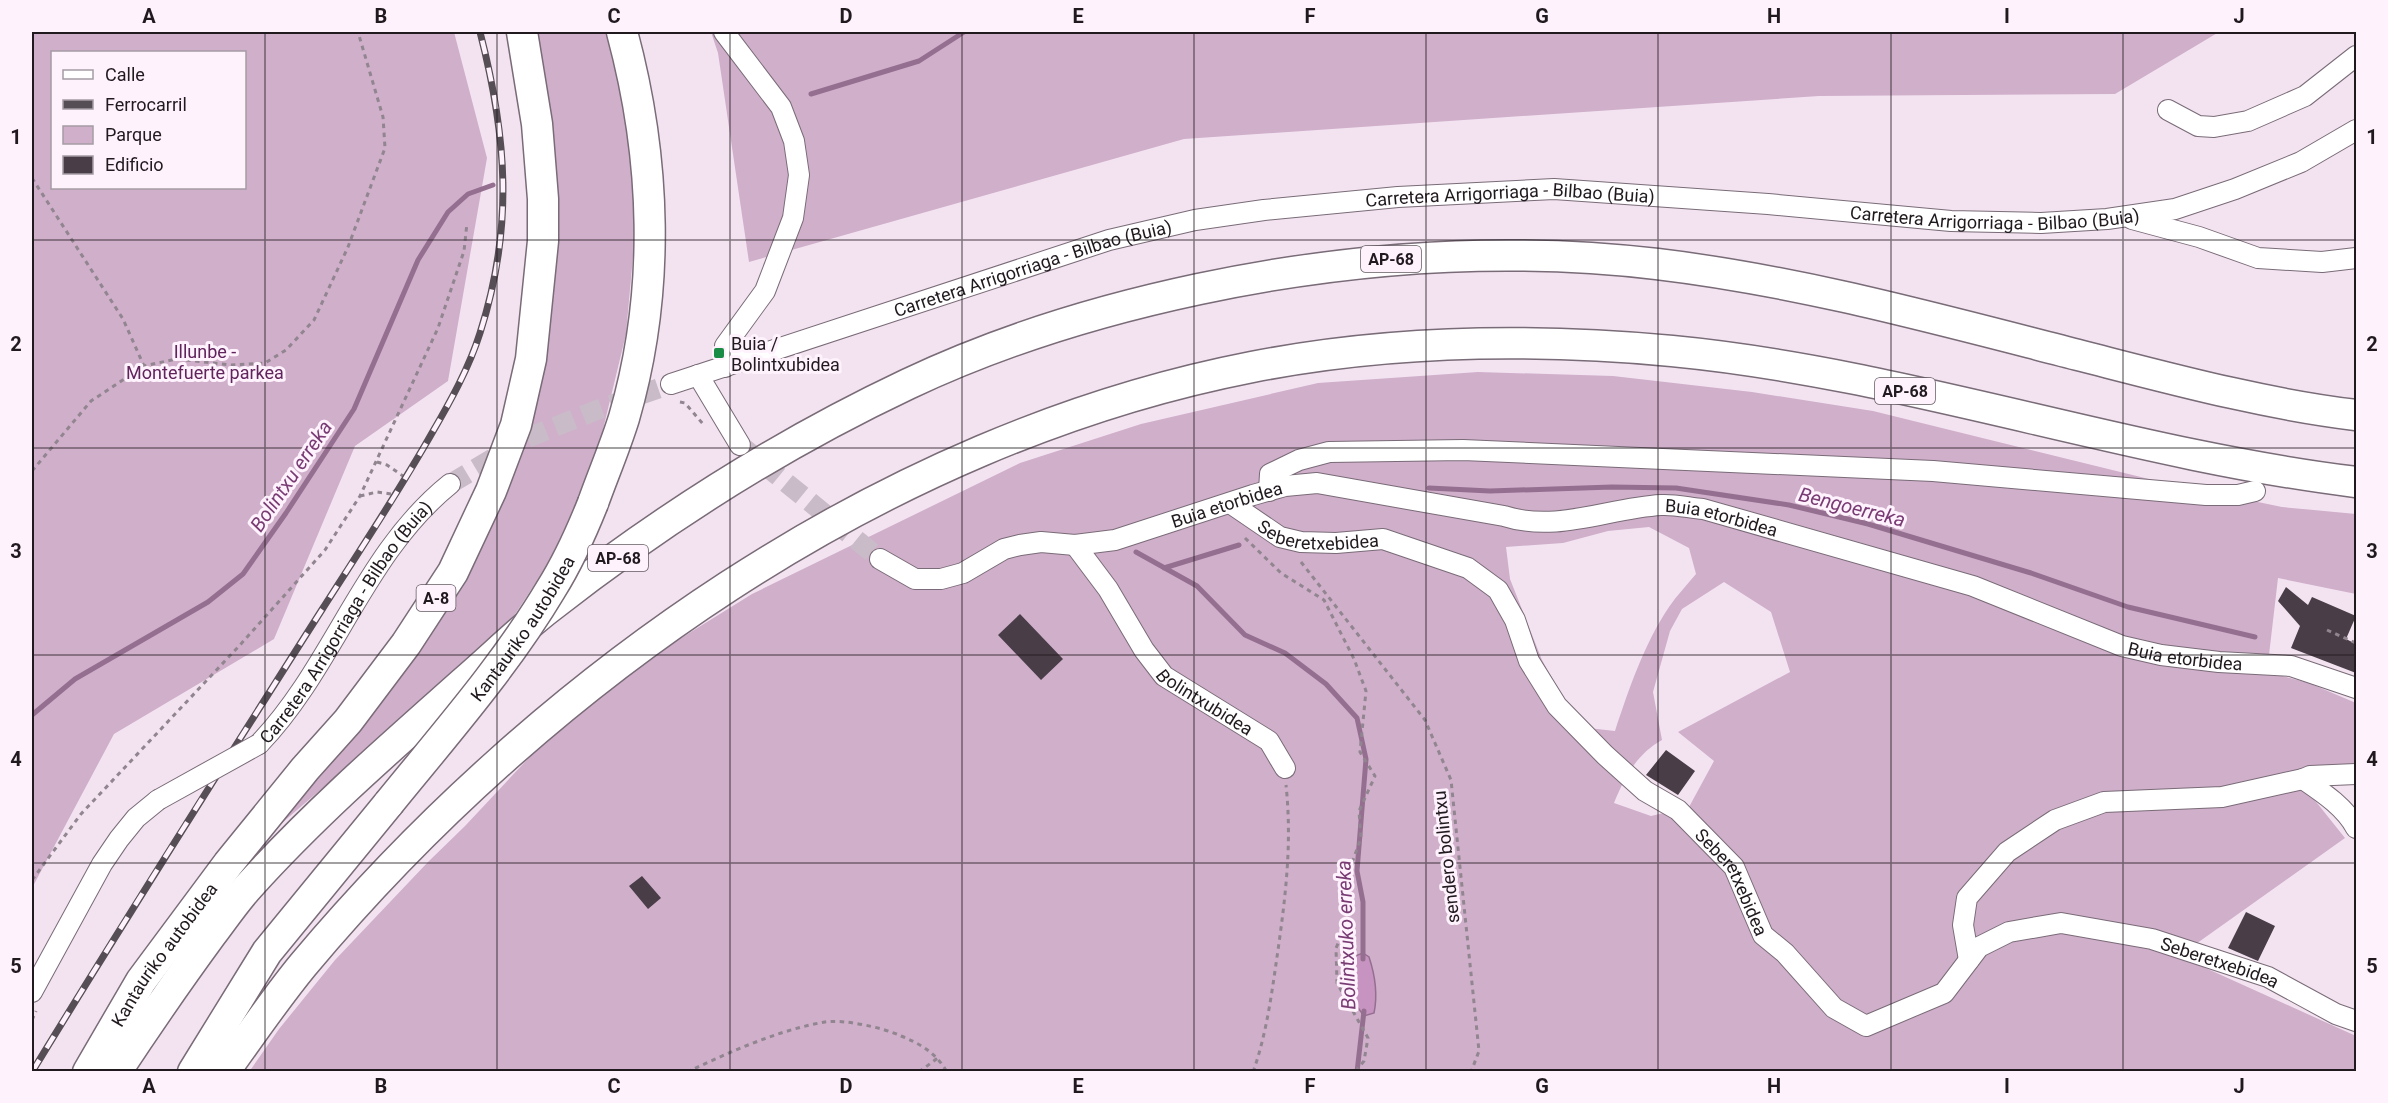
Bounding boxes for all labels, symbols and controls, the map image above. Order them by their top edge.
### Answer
text: A [142,4,156,28]
text: B [375,4,387,28]
text: C [607,4,621,28]
text: D [840,4,853,28]
text: E [1072,4,1084,28]
text: F [1305,4,1316,28]
text: G [1535,4,1549,28]
text: H [1767,4,1781,28]
text: I [2004,4,2010,28]
text: J [2233,4,2245,28]
legend [51,51,246,189]
text: Calle [105,64,145,85]
text: Ferrocarril [105,94,187,115]
text: Parque [105,124,162,145]
text: 1 [10,125,22,149]
text: 1 [2366,125,2378,149]
text: Edificio [105,154,164,175]
street label: Carretera Arrigorriaga - Bilbao (Buia) [1364,178,1656,211]
street label: Carretera Arrigorriaga - Bilbao (Buia) [1849,201,2141,234]
street label: Carretera Arrigorriaga - Bilbao (Buia) [891,215,1174,321]
road number: AP-68 [1361,246,1421,272]
text: 2 [10,332,22,356]
text: 2 [2366,332,2378,356]
place label: Buia / Bolintxubidea [731,333,840,375]
park label: Illunbe - Montefuerte parkea [126,341,284,383]
marker: Buia / Bolintxubidea [712,346,726,360]
road number: AP-68 [1875,378,1935,404]
water label: Bolintxu erreka [245,416,337,536]
street label: Buia etorbidea [1168,477,1285,532]
water label: Bengoerreka [1796,482,1908,532]
street label: Buia etorbidea [1664,494,1780,540]
street label: Carretera Arrigorriaga - Bilbao (Buia) [255,496,436,747]
street label: Seberetxebidea [1254,515,1379,554]
text: 3 [10,539,22,563]
text: 3 [2366,539,2378,563]
road number: AP-68 [588,545,648,571]
street label: Kantauriko autobidea [466,552,578,705]
road number: A-8 [416,585,456,611]
street label: Buia etorbidea [2126,637,2243,674]
street label: Bolintxubidea [1152,665,1257,739]
text: 4 [10,747,22,771]
text: 4 [2366,747,2378,771]
street label: sendero bolintxu [1429,790,1463,924]
street label: Seberetxebidea [1691,824,1772,939]
water label: Bolintxuko erreka [1331,860,1361,1010]
street label: Kantauriko autobidea [106,878,221,1030]
street label: Seberetxebidea [2158,932,2283,992]
text: 5 [10,954,22,978]
text: 5 [2366,954,2378,978]
text: A [142,1074,156,1098]
text: B [375,1074,387,1098]
text: C [607,1074,621,1098]
text: D [840,1074,853,1098]
text: E [1072,1074,1084,1098]
text: F [1305,1074,1316,1098]
text: G [1535,1074,1549,1098]
text: H [1767,1074,1781,1098]
text: I [2004,1074,2010,1098]
text: J [2233,1074,2245,1098]

